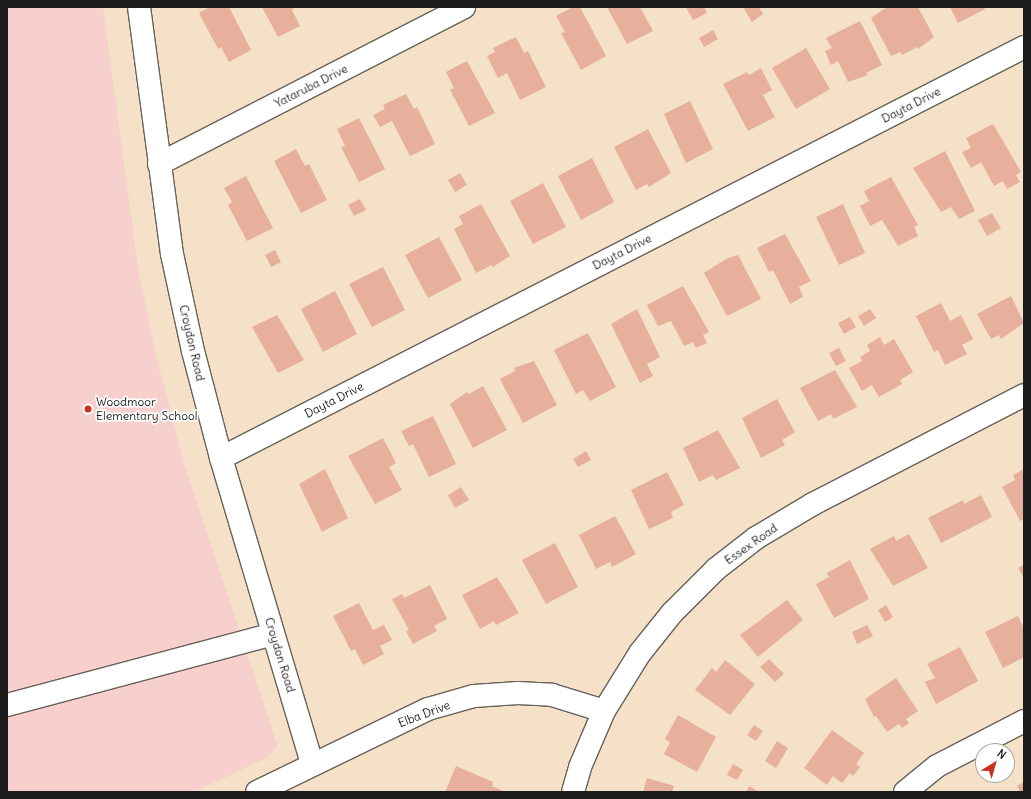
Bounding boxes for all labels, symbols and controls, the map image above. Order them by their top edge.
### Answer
street label: Yataruba Drive [272,61,350,111]
street label: Dayta Drive [879,84,943,126]
street label: Dayta Drive [590,231,654,273]
street label: Croydon Road [176,303,208,383]
street label: Dayta Drive [302,379,366,421]
place label: Woodmoor Elementary School [96,395,197,423]
marker: Woodmoor Elementary School [83,404,93,414]
street label: Essex Road [722,521,780,567]
street label: Croydon Road [262,616,298,694]
street label: Elba Drive [396,698,452,730]
north arrow [975,743,1015,783]
text: N [994,746,1009,762]

